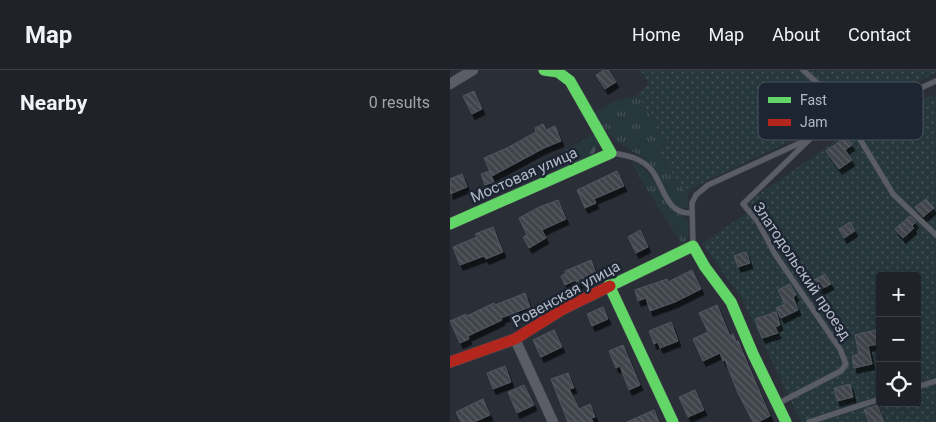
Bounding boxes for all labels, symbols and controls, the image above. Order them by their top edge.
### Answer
text: Map [25,21,72,49]
text: Home [632,24,681,45]
text: Map [709,24,744,45]
text: About [772,24,820,45]
text: Contact [848,24,911,45]
legend [758,82,923,140]
text: Nearby [20,91,87,115]
text: Fast [800,92,827,108]
text: 0 results [369,93,430,112]
text: Jam [800,114,828,130]
street label: Мостовая улица [468,143,580,207]
street label: Златодольский проезд [749,199,855,343]
street label: Ровенская улица [509,257,623,331]
map controls [876,272,921,407]
button: + [876,272,921,317]
button: − [876,317,921,362]
button: locate [876,362,921,407]

